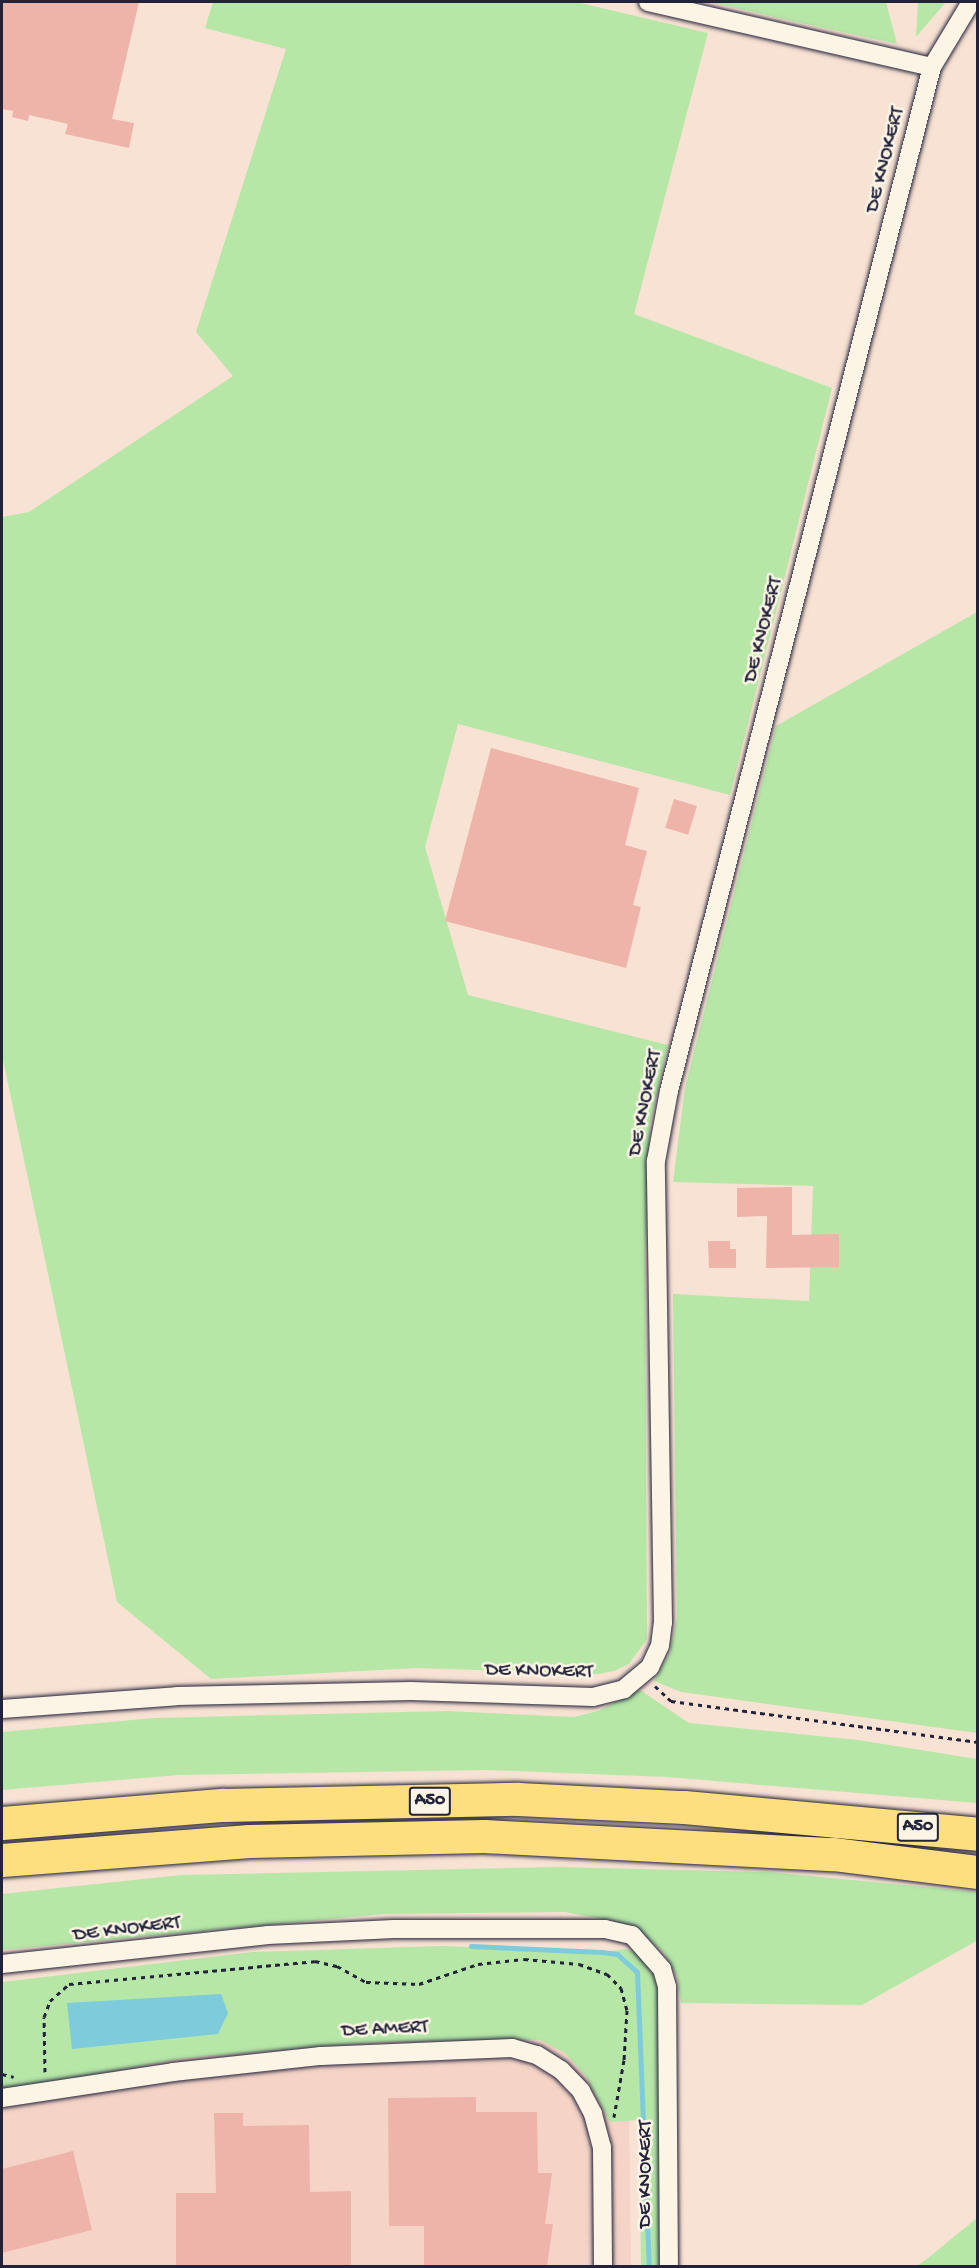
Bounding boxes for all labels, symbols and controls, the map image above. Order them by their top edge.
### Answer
street label: DE KNOKERT [861,105,911,215]
street label: DE KNOKERT [739,575,789,685]
street label: DE KNOKERT [624,1048,668,1158]
street label: DE KNOKERT [485,1659,593,1685]
road number: A50 [408,1786,452,1816]
road number: A50 [896,1812,940,1842]
street label: DE KNOKERT [72,1912,182,1948]
street label: DE AMERT [341,2016,429,2044]
street label: DE KNOKERT [634,2120,658,2228]

